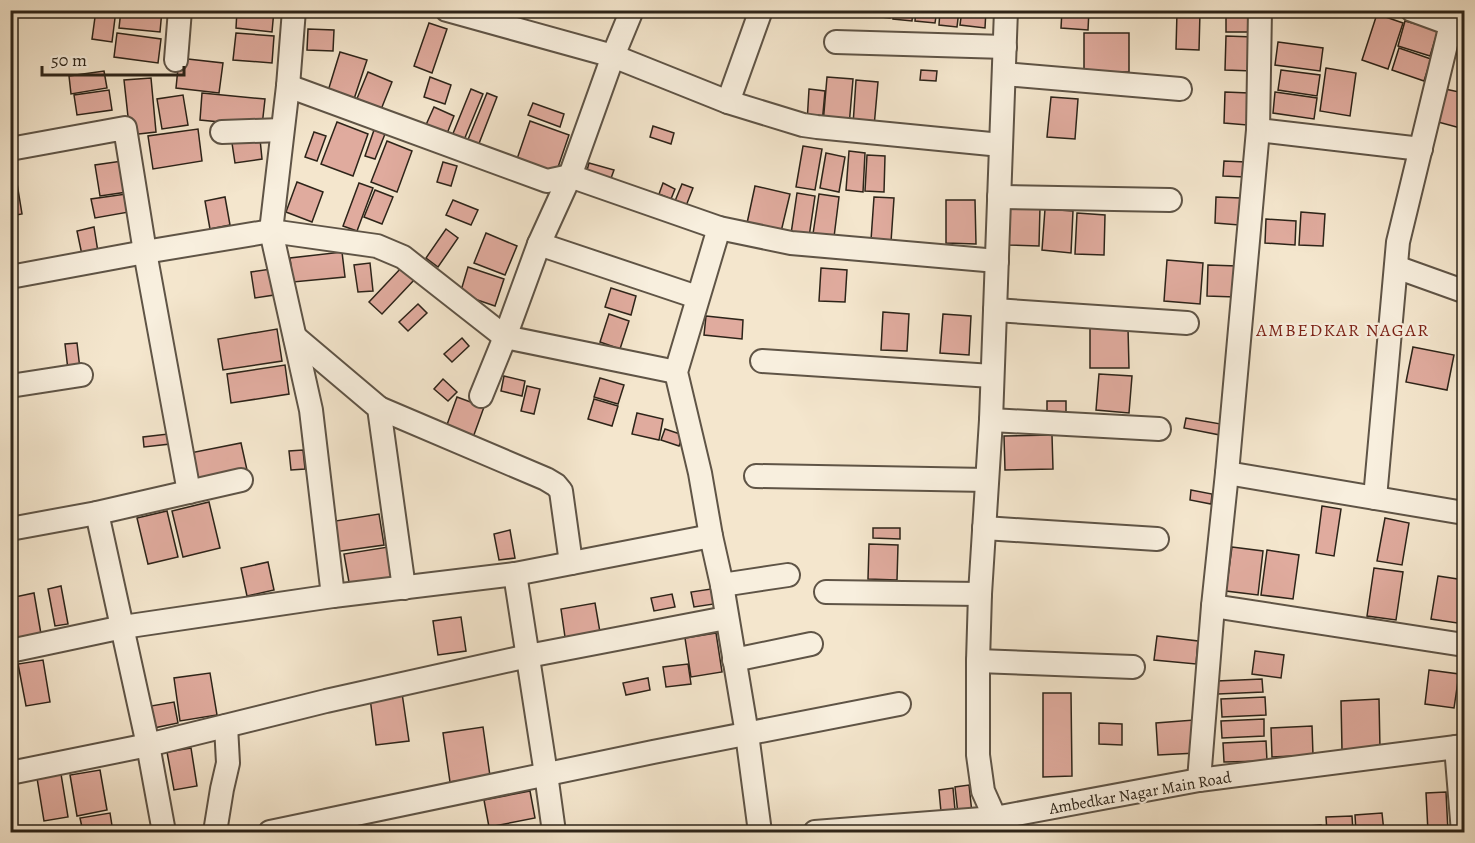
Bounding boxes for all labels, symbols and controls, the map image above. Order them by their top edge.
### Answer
scale bar [42,39,184,77]
text: 50 m [51,48,87,72]
district label: AMBEDKAR NAGAR [1255,318,1430,342]
street label: Ambedkar Nagar Main Road [1046,766,1233,820]

